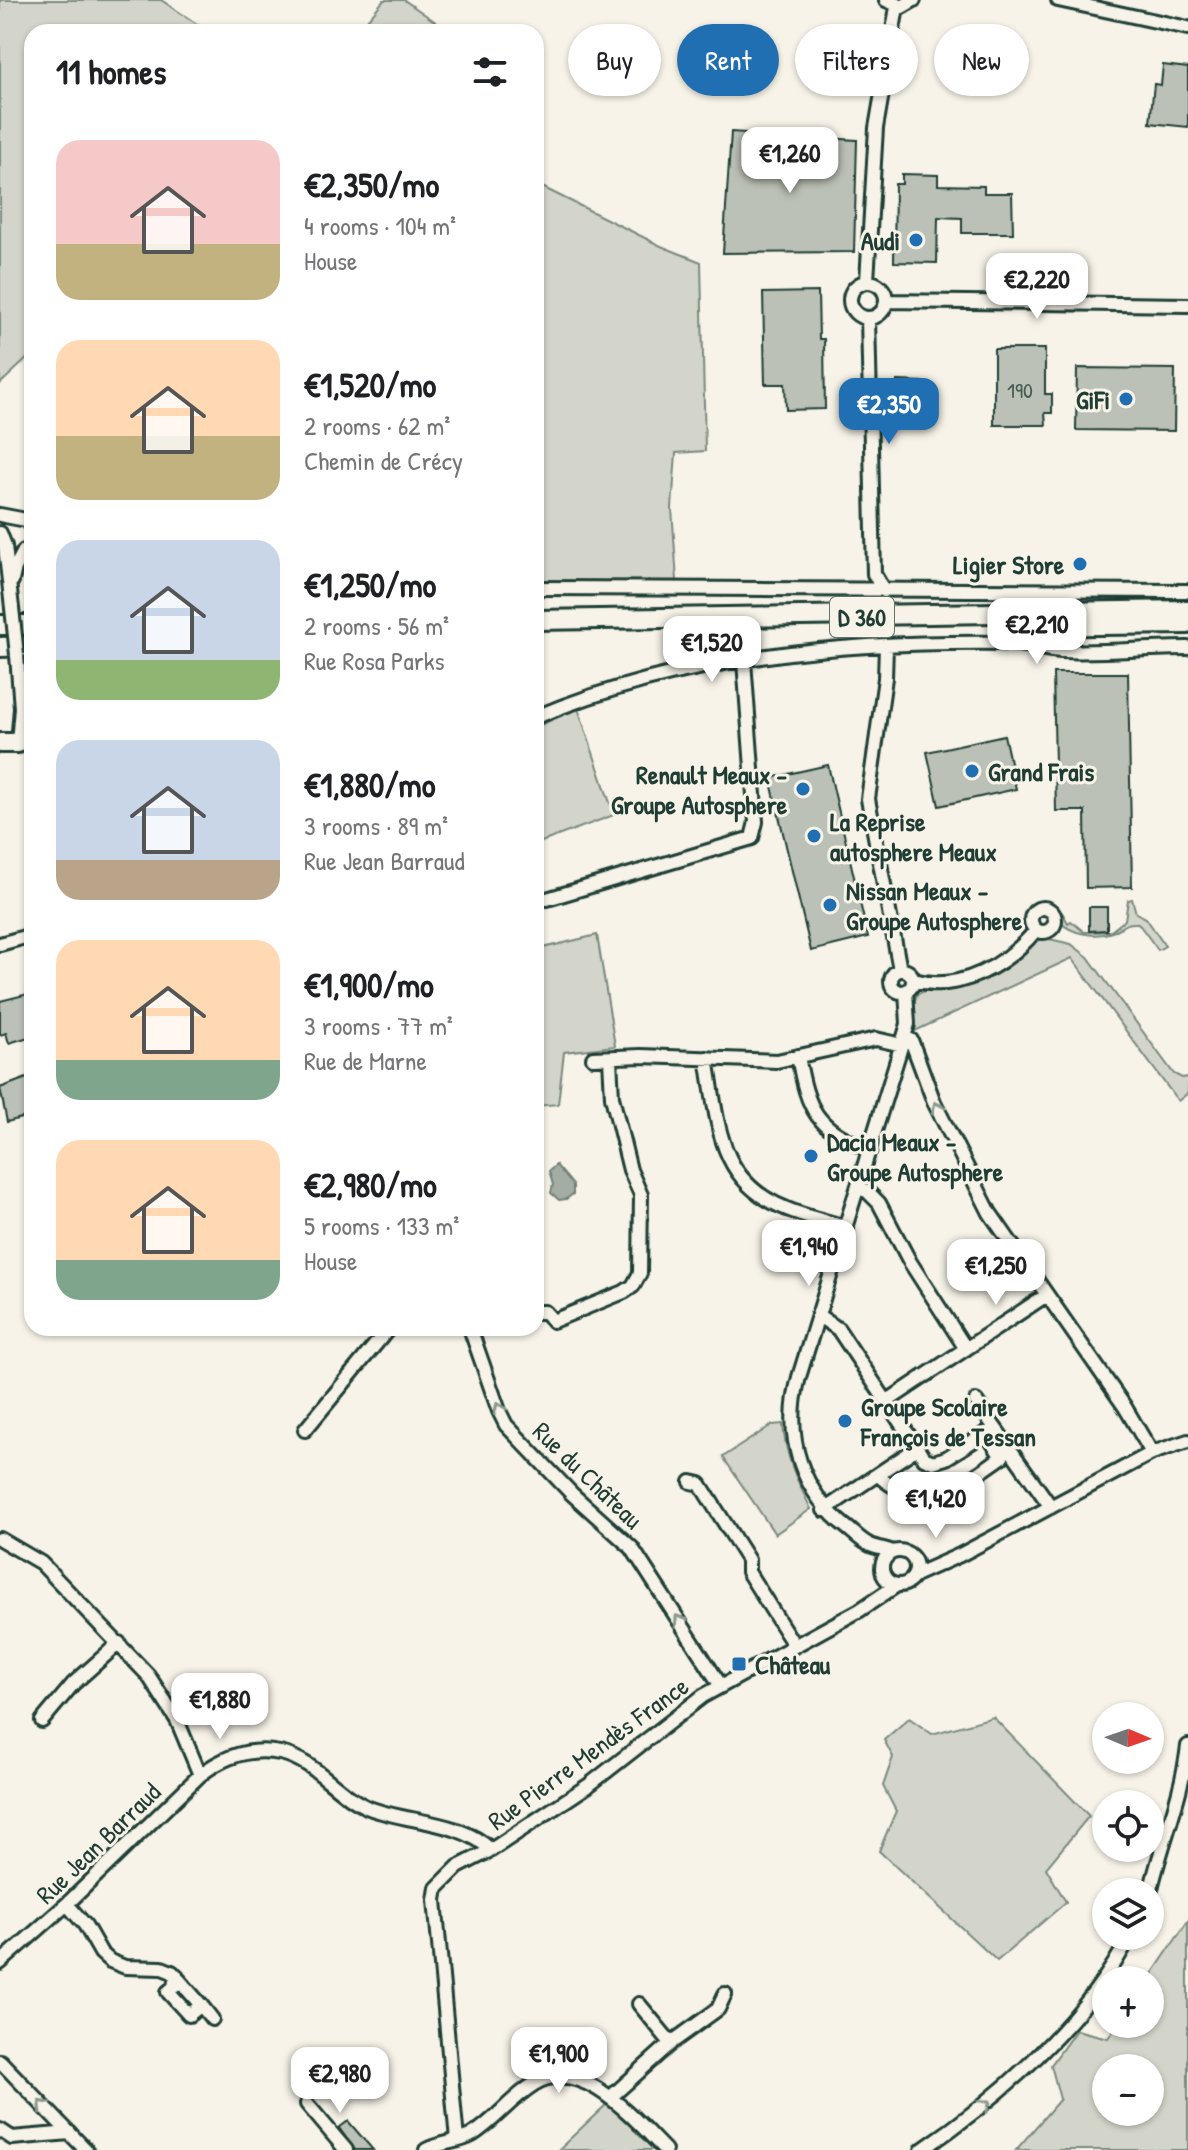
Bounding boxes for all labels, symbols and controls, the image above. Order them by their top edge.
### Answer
chip: Buy [568,24,661,96]
chip: Rent [677,24,779,96]
chip: Filters [795,24,918,96]
chip: New [934,24,1029,96]
text: 11 homes [56,49,166,95]
icon: filters [468,50,512,94]
pin: €1,260 [725,127,855,195]
text: €1,260 [759,135,821,170]
text: €2,350/mo [304,162,439,208]
icon: home [120,172,216,268]
text: 4 rooms · 104 m² [304,208,456,243]
place label: Audi [861,223,900,258]
marker: Audi [907,231,925,249]
text: House [304,243,357,278]
pin: €2,220 [972,253,1102,321]
text: €2,220 [1004,261,1070,296]
text: €1,520/mo [304,362,436,408]
icon: home [120,372,216,468]
house number: 190 [1007,375,1033,405]
pin: €2,350 [824,378,954,446]
place label: GiFi [1076,382,1110,417]
text: €2,350 [857,386,921,421]
marker: GiFi [1117,390,1135,408]
text: 2 rooms · 62 m² [304,408,450,443]
text: Chemin de Crécy [304,443,463,478]
place label: Ligier Store [953,547,1065,583]
marker: Ligier Store [1071,555,1089,573]
text: €1,250/mo [304,562,436,608]
icon: home [120,572,216,668]
road number: D 360 [830,597,894,637]
pin: €2,210 [972,598,1102,666]
text: €2,210 [1005,606,1069,641]
text: 2 rooms · 56 m² [304,608,449,643]
pin: €1,520 [647,616,777,684]
text: €1,520 [681,624,743,659]
text: Rue Rosa Parks [304,643,445,678]
place label: Grand Frais [988,754,1094,789]
place label: Renault Meaux - Groupe Autosphere [611,757,788,823]
text: €1,880/mo [304,762,435,808]
marker: Grand Frais [963,762,981,780]
icon: home [120,772,216,868]
marker: Renault Meaux - Groupe Autosphere [794,780,812,798]
place label: La Reprise autosphere Meaux [830,804,997,870]
text: 3 rooms · 89 m² [304,808,448,843]
marker: La Reprise autosphere Meaux [805,827,823,845]
text: Rue Jean Barraud [304,843,465,878]
place label: Nissan Meaux - Groupe Autosphere [846,873,1023,939]
marker: Nissan Meaux - Groupe Autosphere [821,896,839,914]
text: €1,900/mo [304,962,434,1008]
icon: home [120,972,216,1068]
text: 3 rooms · 77 m² [304,1008,453,1043]
text: Rue de Marne [304,1043,427,1078]
one-way arrow [931,1101,947,1116]
place label: Dacia Meaux - Groupe Autosphere [827,1124,1004,1190]
marker: Dacia Meaux - Groupe Autosphere [802,1147,820,1165]
text: €2,980/mo [304,1162,437,1208]
icon: home [120,1172,216,1268]
text: 5 rooms · 133 m² [304,1208,459,1243]
pin: €1,940 [744,1220,874,1288]
text: €1,940 [780,1228,838,1263]
pin: €1,250 [931,1239,1061,1307]
text: House [304,1243,357,1278]
text: €1,250 [965,1247,1027,1282]
place label: Groupe Scolaire François de Tessan [860,1389,1036,1454]
one-way arrow [492,1402,508,1417]
marker: Groupe Scolaire François de Tessan [836,1412,854,1430]
street label: Rue du Château [525,1414,651,1536]
pin: €1,420 [871,1472,1001,1540]
text: €1,420 [906,1480,966,1515]
one-way arrow [673,1614,688,1629]
place label: Château [755,1647,831,1682]
marker: Château [730,1655,748,1673]
street label: Rue Pierre Mendès France [481,1668,695,1838]
pin: €1,880 [155,1673,285,1741]
text: €1,880 [189,1681,251,1716]
north arrow [1092,1702,1164,1774]
map controls [1092,1702,1164,2126]
street label: Rue Jean Barraud [28,1775,168,1911]
button: locate [1092,1790,1164,1862]
button: layers [1092,1878,1164,1950]
button: + [1092,1966,1164,2038]
pin: €1,900 [494,2027,624,2095]
text: €1,900 [529,2035,589,2070]
pin: €2,980 [275,2047,405,2115]
button: − [1092,2054,1164,2126]
text: €2,980 [309,2055,371,2090]
one-way arrow [38,2100,53,2114]
one-way arrow [977,2100,992,2114]

